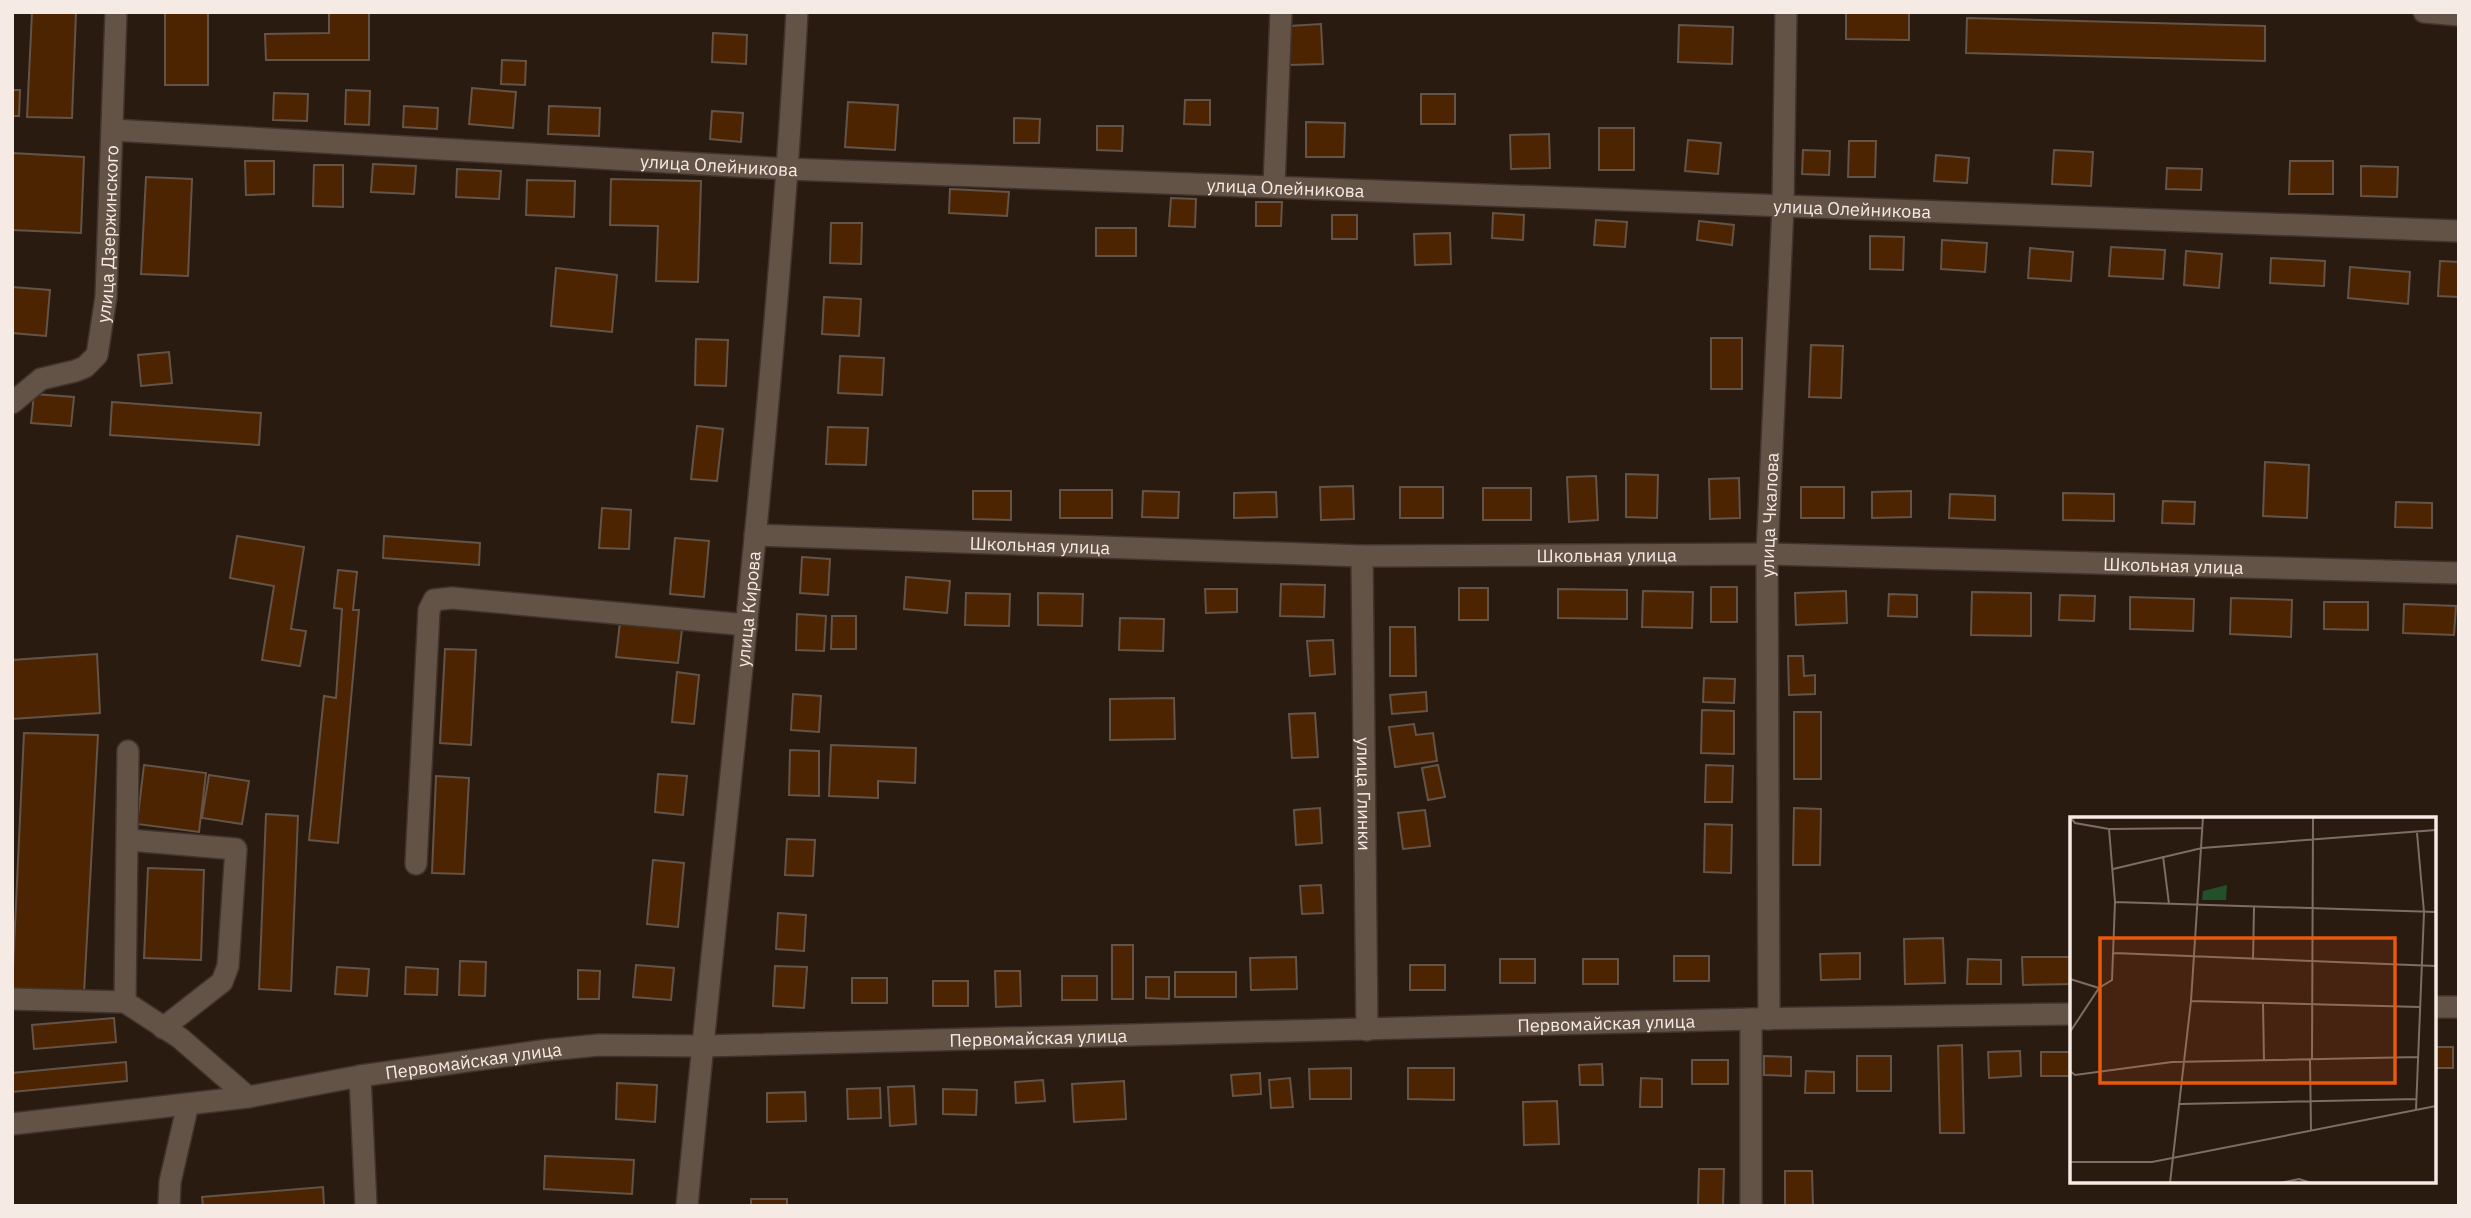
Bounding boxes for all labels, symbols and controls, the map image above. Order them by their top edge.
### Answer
street label: улица Дзержинского [91,145,123,324]
street label: улица Олейникова [640,149,799,181]
street label: улица Олейникова [1206,173,1365,202]
street label: улица Олейникова [1773,194,1932,223]
street label: улица Чкалова [1755,452,1783,578]
street label: Школьная улица [969,531,1111,559]
street label: Школьная улица [1536,543,1677,567]
street label: улица Кирова [731,550,765,668]
street label: Школьная улица [2103,552,2244,579]
street label: улица Глинки [1352,737,1377,851]
inset map [2070,817,2436,1183]
street label: Первомайская улица [1517,1009,1696,1037]
street label: Первомайская улица [949,1024,1128,1051]
street label: Первомайская улица [384,1037,563,1084]

